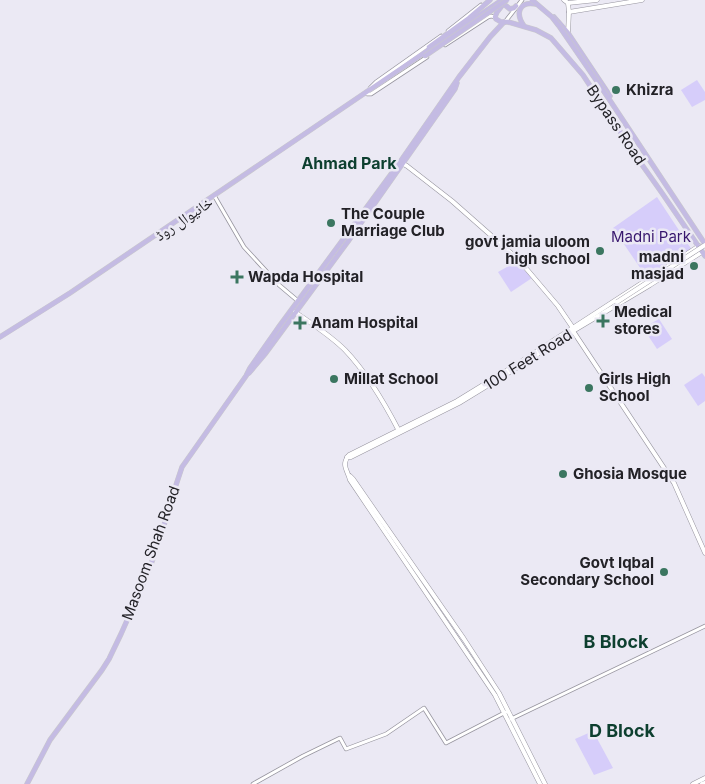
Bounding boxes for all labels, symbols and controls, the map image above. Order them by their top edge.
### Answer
place label: Khizra [626,80,673,99]
street label: Bypass Road [583,81,650,168]
marker: Khizra [610,84,622,96]
district label: Ahmad Park [301,153,397,173]
street label: خانیوال روڈ [151,192,217,246]
place label: The Couple Marriage Club [341,204,445,240]
marker: The Couple Marriage Club [325,217,337,229]
park label: Madni Park [611,227,692,246]
place label: govt jamia uloom high school [465,232,590,268]
marker: govt jamia uloom high school [594,245,606,257]
place label: madni masjad [631,247,684,283]
marker: madni masjad [688,260,700,272]
place label: Wapda Hospital [248,267,363,286]
marker: Wapda Hospital [230,270,244,284]
place label: Medical stores [614,302,672,338]
place label: Anam Hospital [311,313,418,332]
marker: Medical stores [596,314,610,328]
marker: Anam Hospital [293,316,307,330]
street label: 100 Feet Road [480,325,575,394]
place label: Millat School [344,369,438,388]
place label: Girls High School [599,369,671,405]
marker: Millat School [328,373,340,385]
marker: Girls High School [583,382,595,394]
place label: Ghosia Mosque [573,464,687,483]
marker: Ghosia Mosque [557,468,569,480]
street label: Masoom Shah Road [117,483,184,623]
place label: Govt Iqbal Secondary School [520,553,654,589]
marker: Govt Iqbal Secondary School [658,566,670,578]
district label: B Block [583,631,649,652]
district label: D Block [589,720,656,741]

